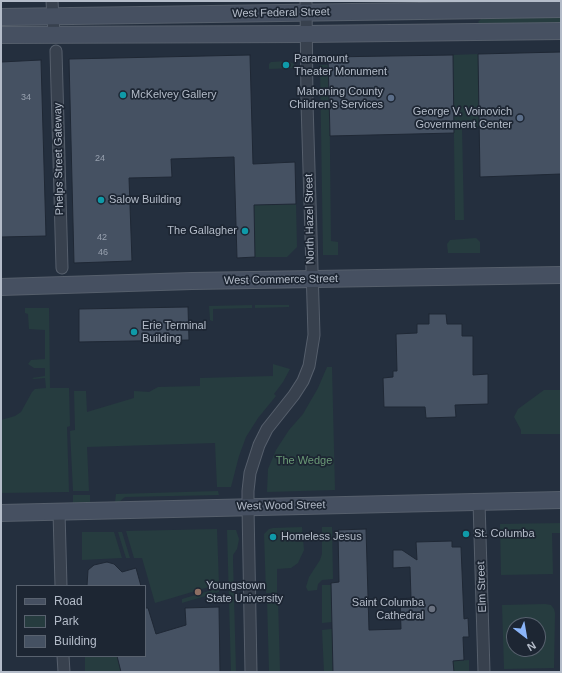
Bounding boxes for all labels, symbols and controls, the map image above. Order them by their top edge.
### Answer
street label: West Federal Street [232,6,330,20]
place label: Paramount Theater Monument [294,52,387,78]
marker: Paramount Theater Monument [281,60,291,70]
place label: Mahoning County Children's Services [289,85,383,111]
place label: McKelvey Gallery [131,88,217,102]
marker: McKelvey Gallery [118,90,128,100]
house number: 34 [21,93,31,103]
marker: Mahoning County Children's Services [386,93,396,103]
street label: Phelps Street Gateway [51,103,67,215]
place label: George V. Voinovich Government Center [413,105,512,131]
marker: George V. Voinovich Government Center [515,113,525,123]
house number: 24 [95,154,105,164]
street label: North Hazel Street [303,174,317,264]
place label: Salow Building [109,193,181,207]
marker: Salow Building [96,195,106,205]
place label: The Gallagher [167,224,237,238]
marker: The Gallagher [240,226,250,236]
house number: 42 [97,233,107,243]
house number: 46 [98,248,108,258]
street label: West Commerce Street [224,272,338,288]
place label: Erie Terminal Building [142,319,206,345]
marker: Erie Terminal Building [129,327,139,337]
park label: The Wedge [276,454,332,468]
street label: West Wood Street [236,499,326,513]
place label: St. Columba [474,527,535,541]
marker: St. Columba [461,529,471,539]
place label: Homeless Jesus [281,530,362,544]
marker: Homeless Jesus [268,532,278,542]
street label: Elm Street [475,561,489,613]
place label: Youngstown State University [206,579,283,605]
legend [16,585,146,657]
marker: Youngstown State University [193,587,203,597]
text: Road [54,594,83,608]
place label: Saint Columba Cathedral [352,596,424,622]
marker: Saint Columba Cathedral [427,604,437,614]
text: Park [54,614,79,628]
north arrow [506,617,546,657]
text: Building [54,634,97,648]
text: N [525,639,538,654]

